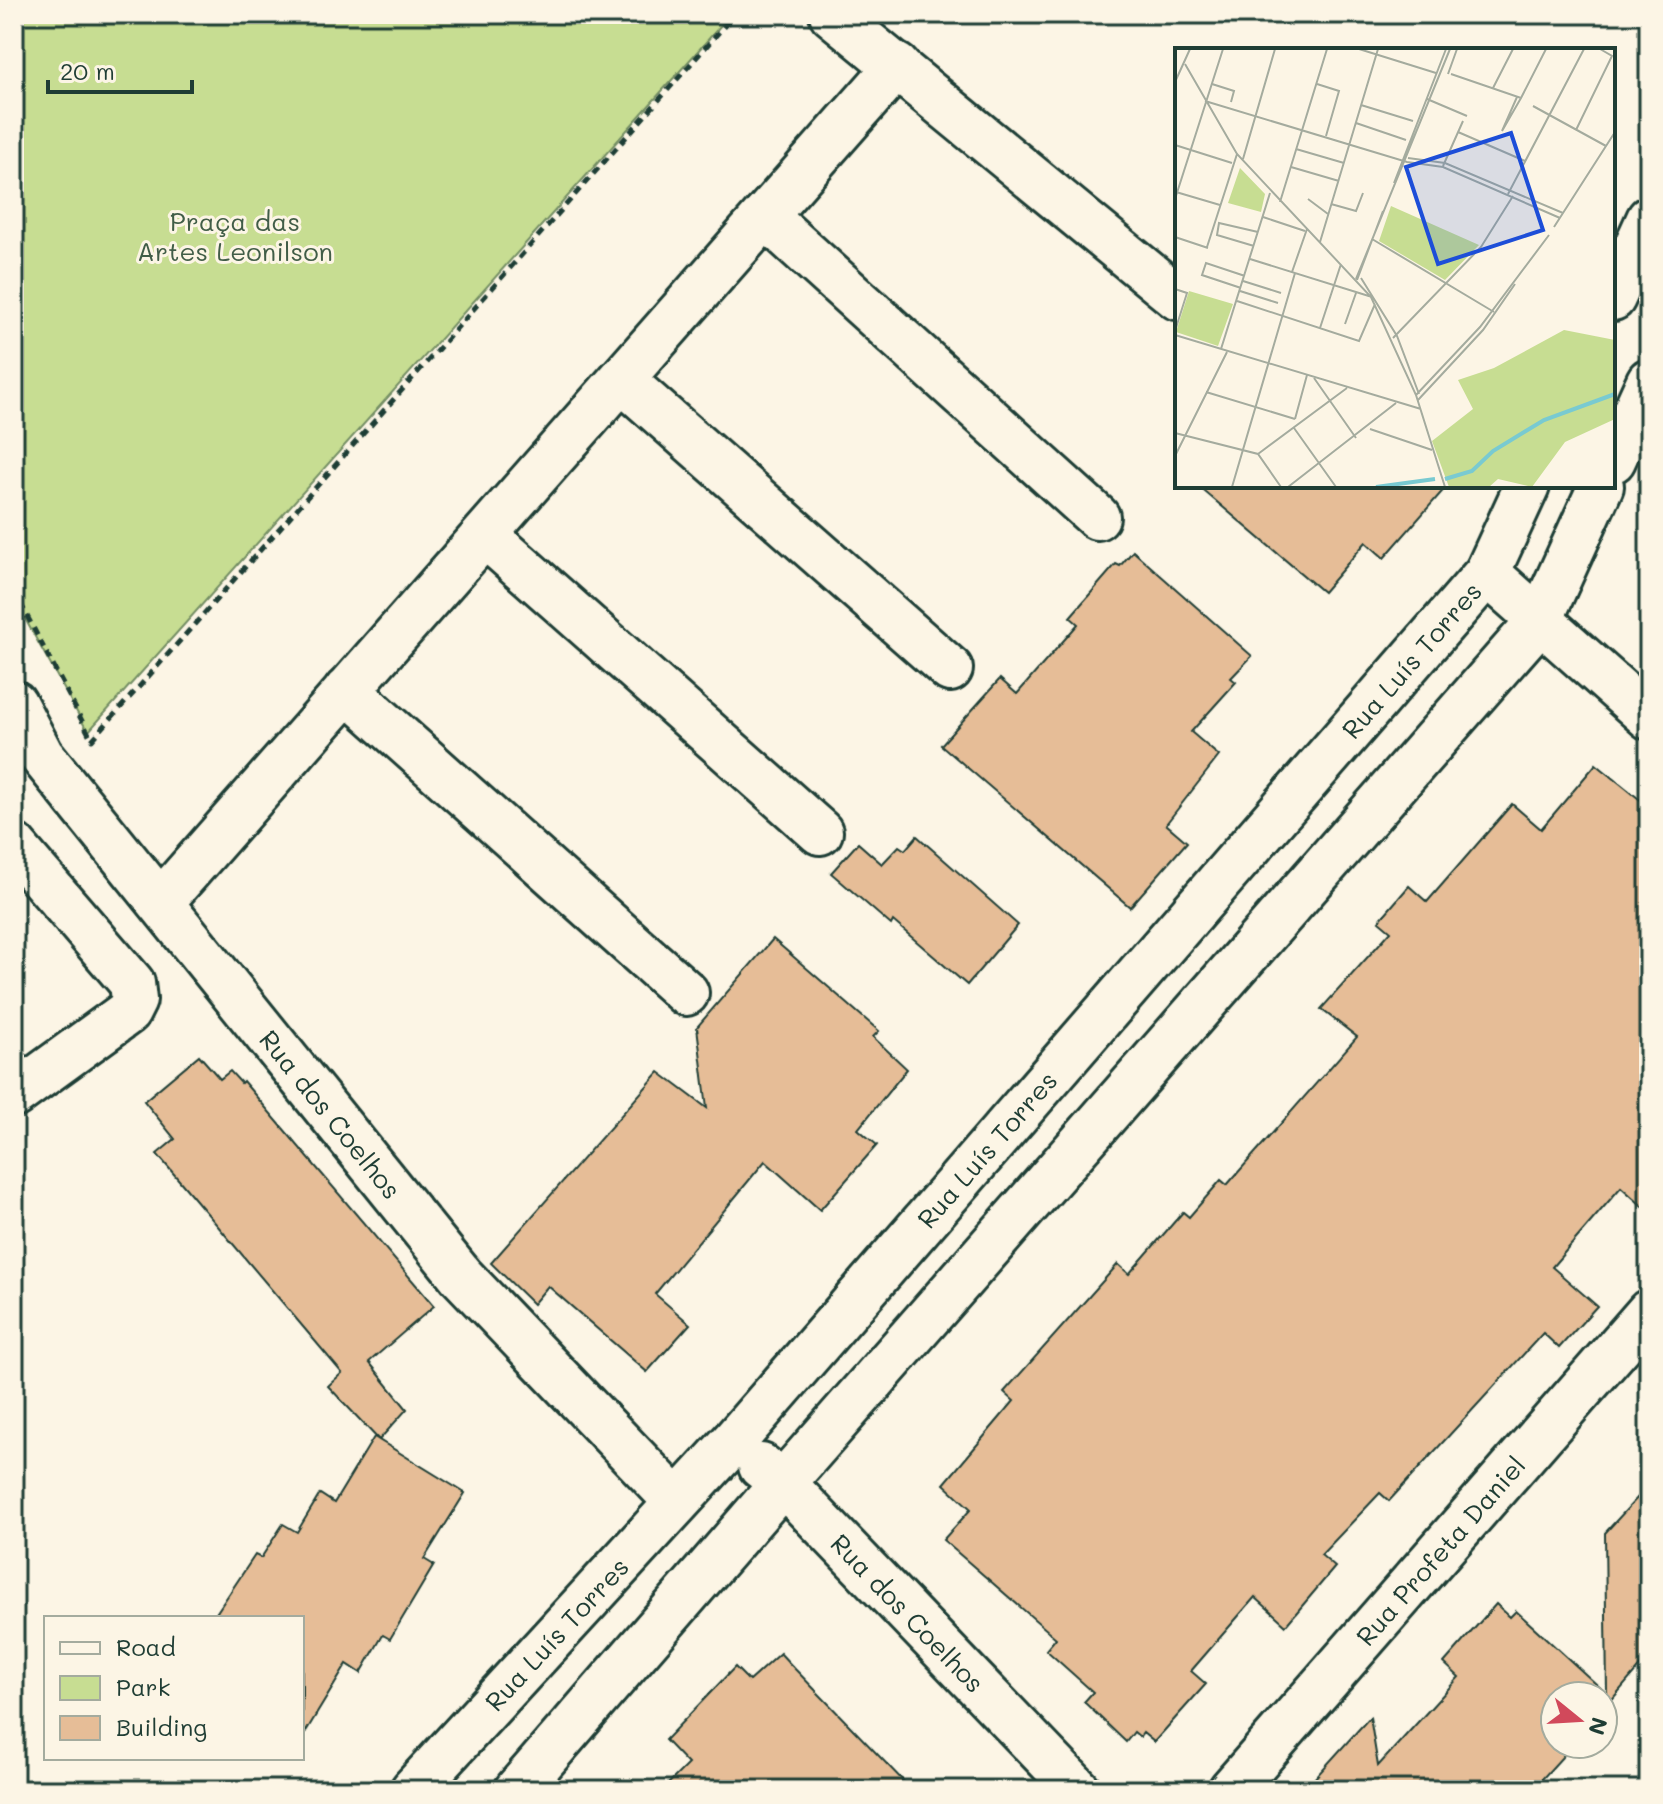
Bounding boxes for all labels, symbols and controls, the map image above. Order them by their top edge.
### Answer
scale bar [48,44,192,94]
inset map [1175,48,1615,488]
text: 20 m [60,55,115,86]
park label: Praça das Artes Leonilson [137,204,333,268]
street label: Rua Luís Torres [1334,574,1489,746]
street label: Rua dos Coelhos [252,1023,409,1206]
street label: Rua Luís Torres [909,1064,1064,1235]
street label: Rua Profeta Daniel [1348,1449,1532,1653]
street label: Rua dos Coelhos [824,1526,992,1700]
street label: Rua Luís Torres [477,1550,636,1718]
legend [44,1616,304,1760]
text: Road [116,1631,176,1662]
text: Park [116,1671,170,1702]
north arrow [1539,1680,1619,1760]
text: Building [116,1711,207,1742]
text: N [1582,1714,1615,1739]

